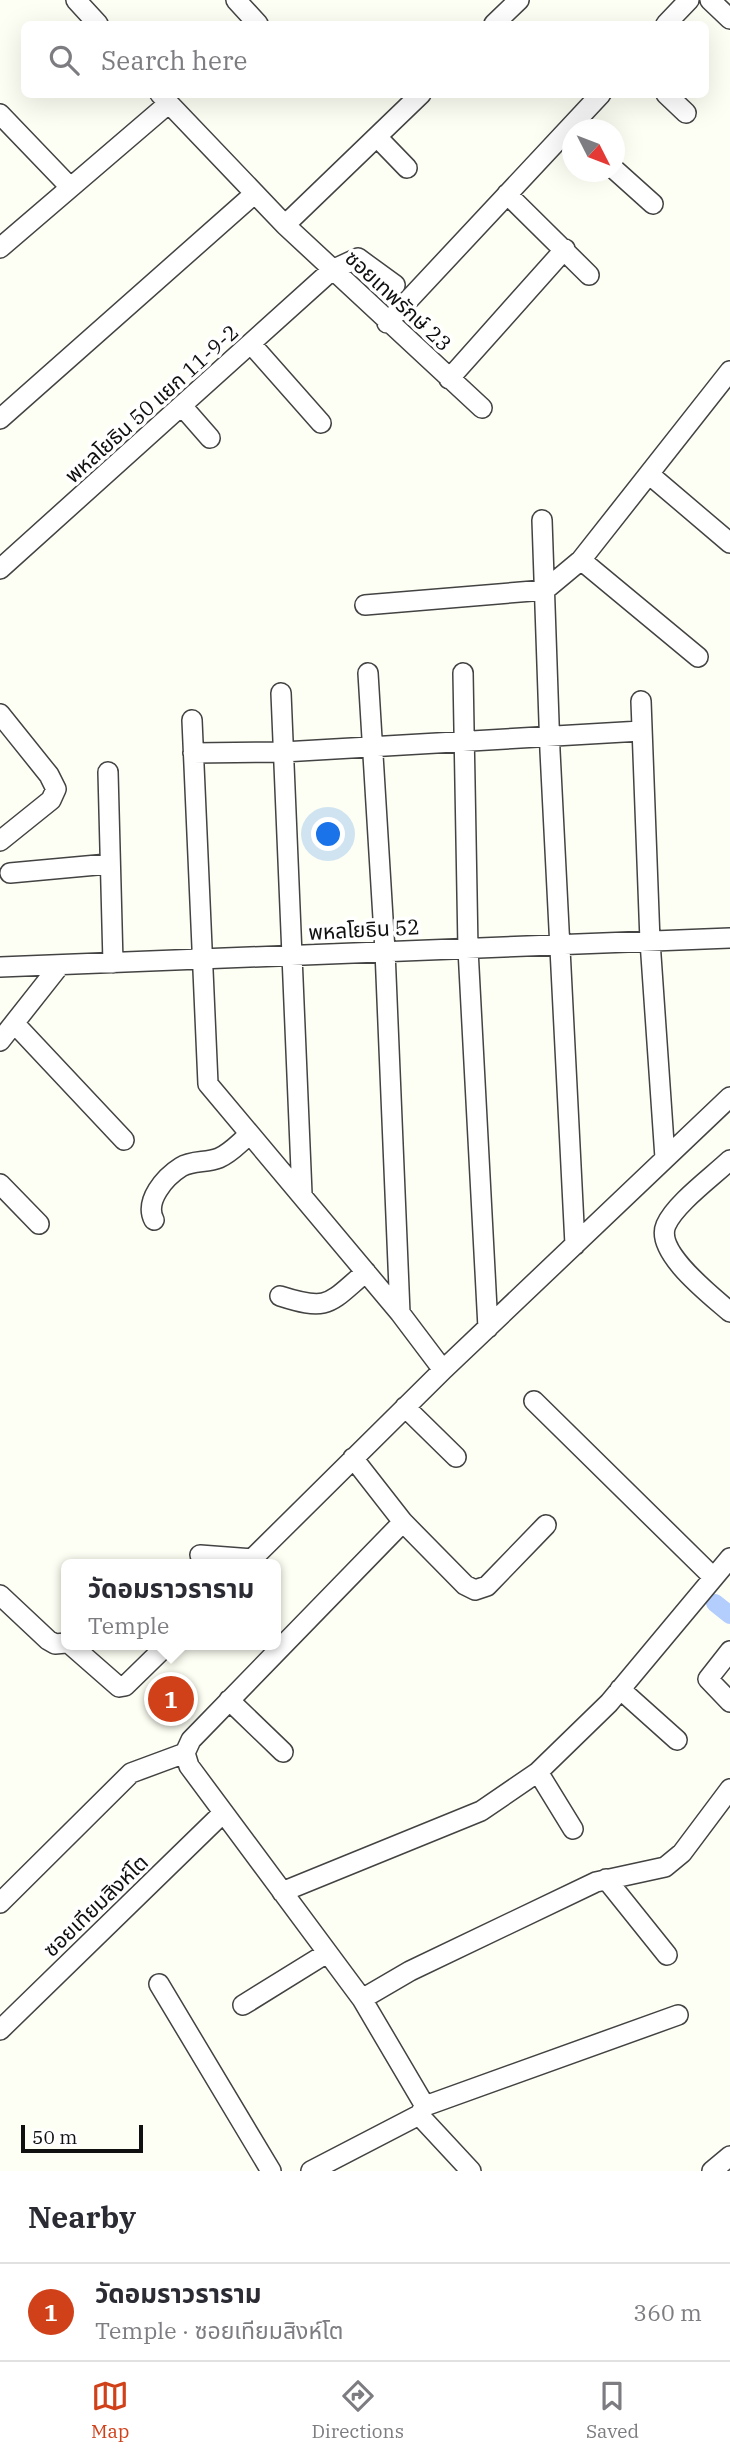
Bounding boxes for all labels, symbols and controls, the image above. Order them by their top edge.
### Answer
search box [21,21,709,98]
icon: search [45,41,83,79]
text: Search here [101,43,247,77]
north arrow [562,119,625,182]
street label: ซอยเทพรักษ์ 23 [339,244,458,357]
street label: พหลโยธิน 50 แยก 11-9-2 [58,318,244,489]
your location [311,817,345,851]
street label: พหลโยธิน 52 [307,912,420,946]
popup [61,1559,281,1650]
text: วัดอมราวราราม [88,1571,254,1605]
text: Temple [88,1610,169,1640]
pin: 1 [148,1673,194,1725]
street label: ซอยเทียมสิงห์โต [37,1848,154,1963]
scale bar [21,2122,144,2154]
text: 50 m [32,2125,77,2149]
text: Nearby [28,2197,136,2236]
text: วัดอมราวราราม [95,2276,262,2310]
text: 1 [44,2297,58,2327]
text: 360 m [633,2297,702,2327]
text: Temple · ซอยเทียมสิงห์โต [95,2315,343,2345]
tab: Map [91,2377,130,2443]
tab: Directions [311,2377,404,2443]
tab: Saved [586,2377,639,2443]

